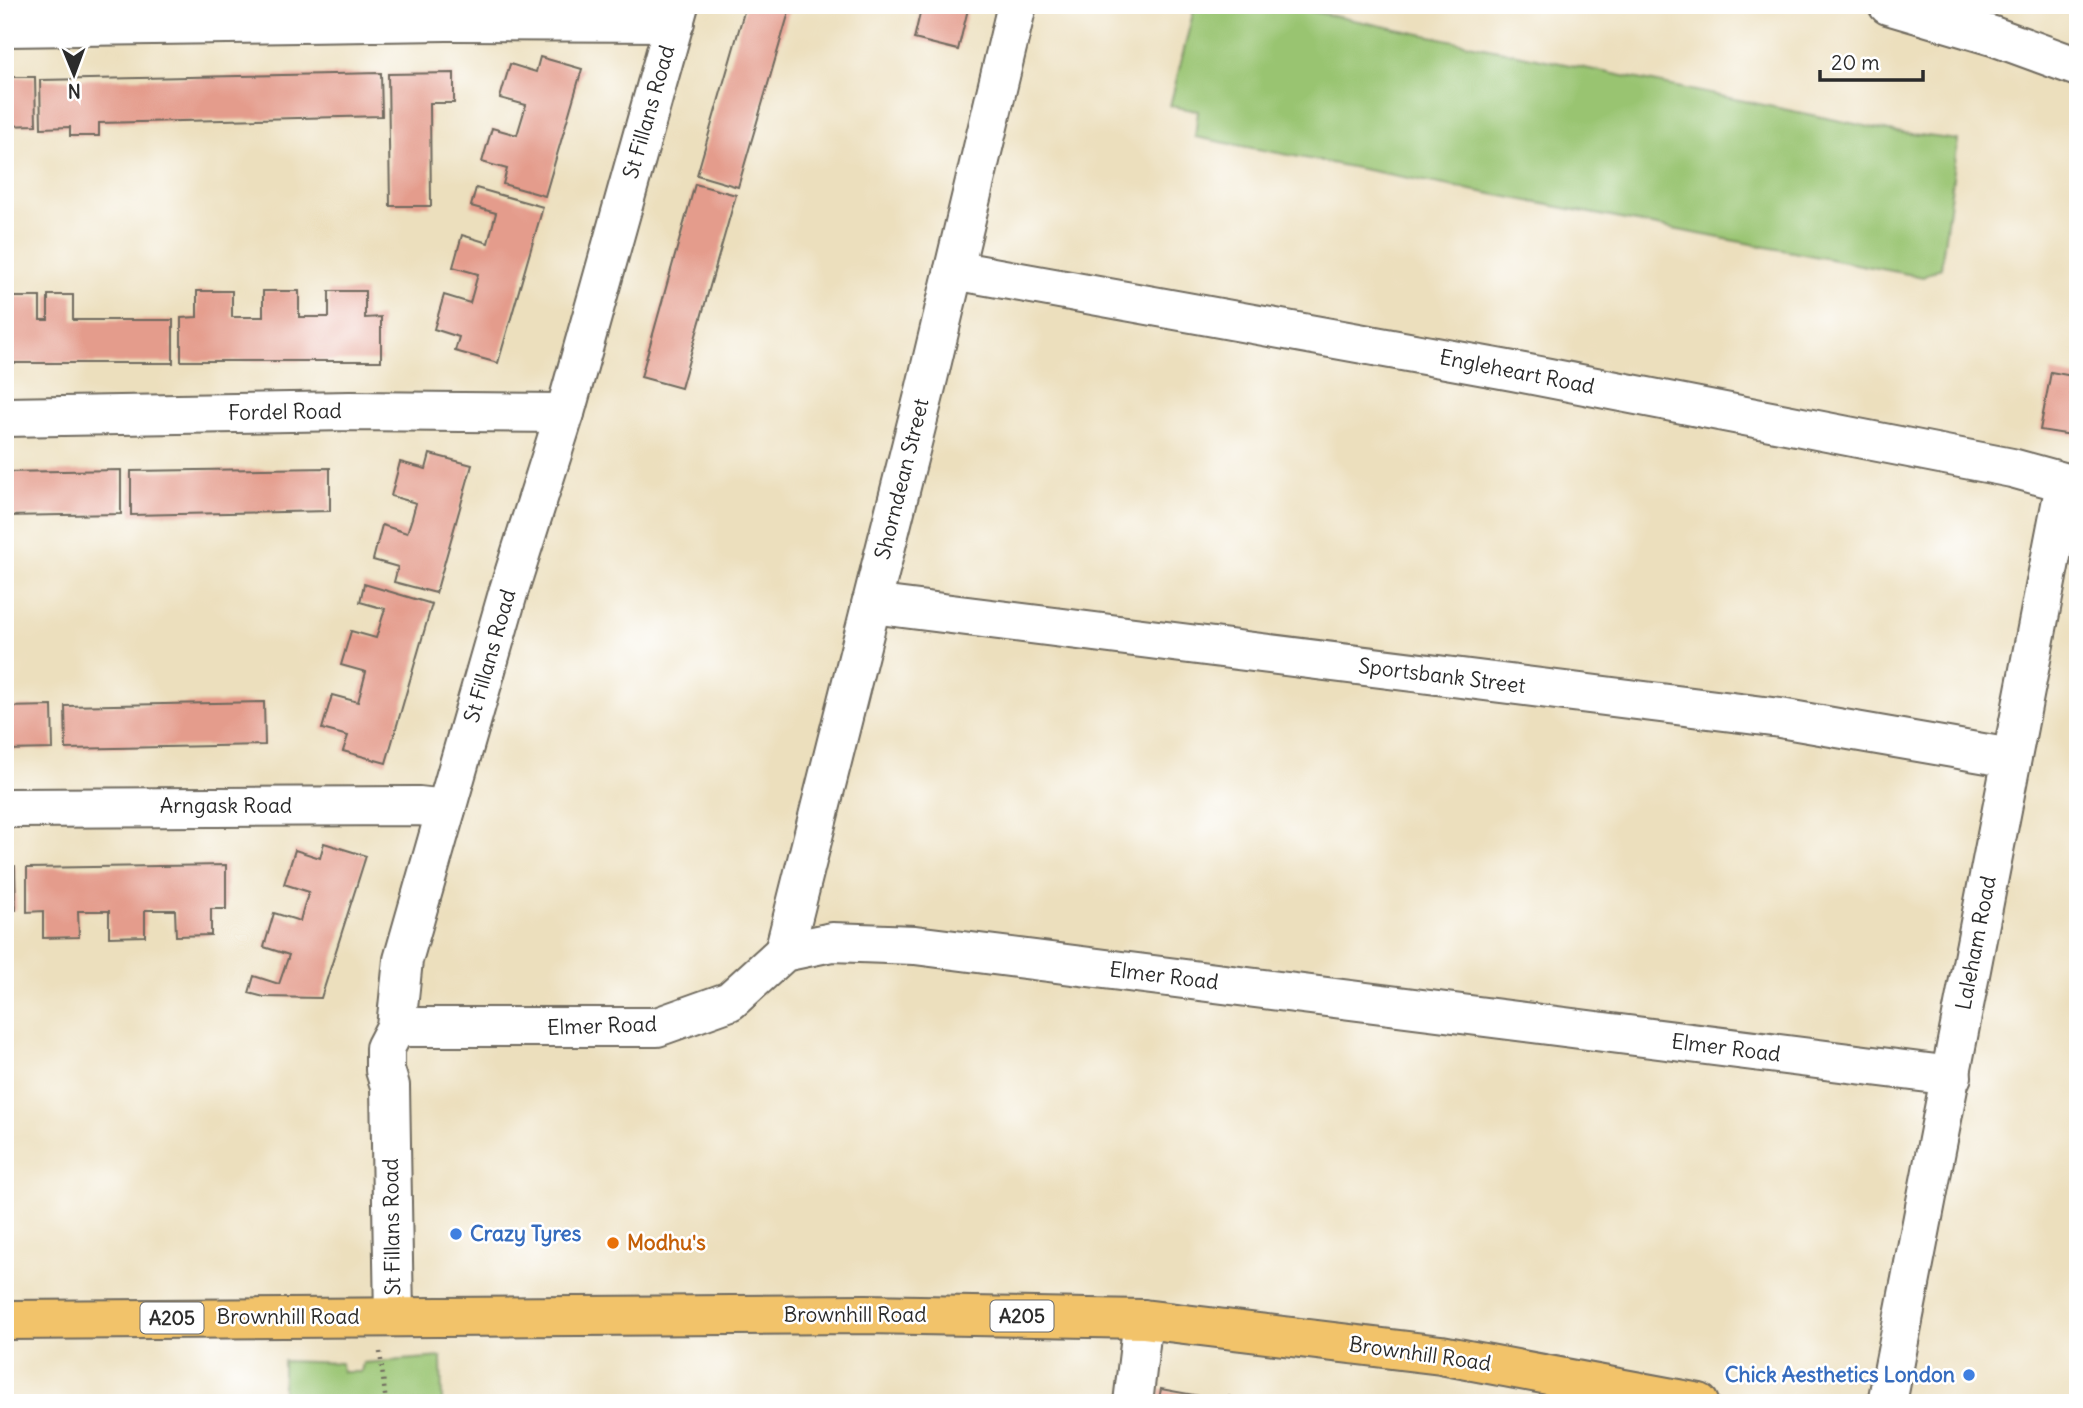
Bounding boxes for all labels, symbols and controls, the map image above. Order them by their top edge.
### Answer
north arrow [38,38,108,108]
scale bar [1820,38,1924,82]
street label: St Fillans Road [617,42,680,182]
text: 20 m [1831,49,1880,76]
text: N [68,79,81,103]
street label: Engleheart Road [1437,343,1597,400]
street label: Shorndean Street [868,396,935,562]
street label: Fordel Road [228,397,342,426]
street label: St Fillans Road [458,586,521,726]
street label: Sportsbank Street [1357,652,1527,699]
street label: Arngask Road [160,792,292,819]
street label: Laleham Road [1949,874,2002,1012]
street label: Elmer Road [1108,955,1220,996]
street label: Elmer Road [547,1010,657,1041]
street label: Elmer Road [1670,1027,1782,1068]
street label: St Fillans Road [377,1158,406,1296]
place label: Crazy Tyres [470,1220,582,1247]
marker: Crazy Tyres [448,1226,464,1242]
place label: Modhu's [627,1229,706,1256]
marker: Modhu's [605,1235,621,1251]
road number: A205 [990,1300,1054,1332]
street label: Brownhill Road [783,1301,927,1328]
road number: A205 [140,1302,204,1334]
street label: Brownhill Road [216,1303,360,1330]
street label: Brownhill Road [1347,1330,1493,1377]
place label: Chick Aesthetics London [1725,1361,1955,1388]
marker: Chick Aesthetics London [1961,1367,1977,1383]

